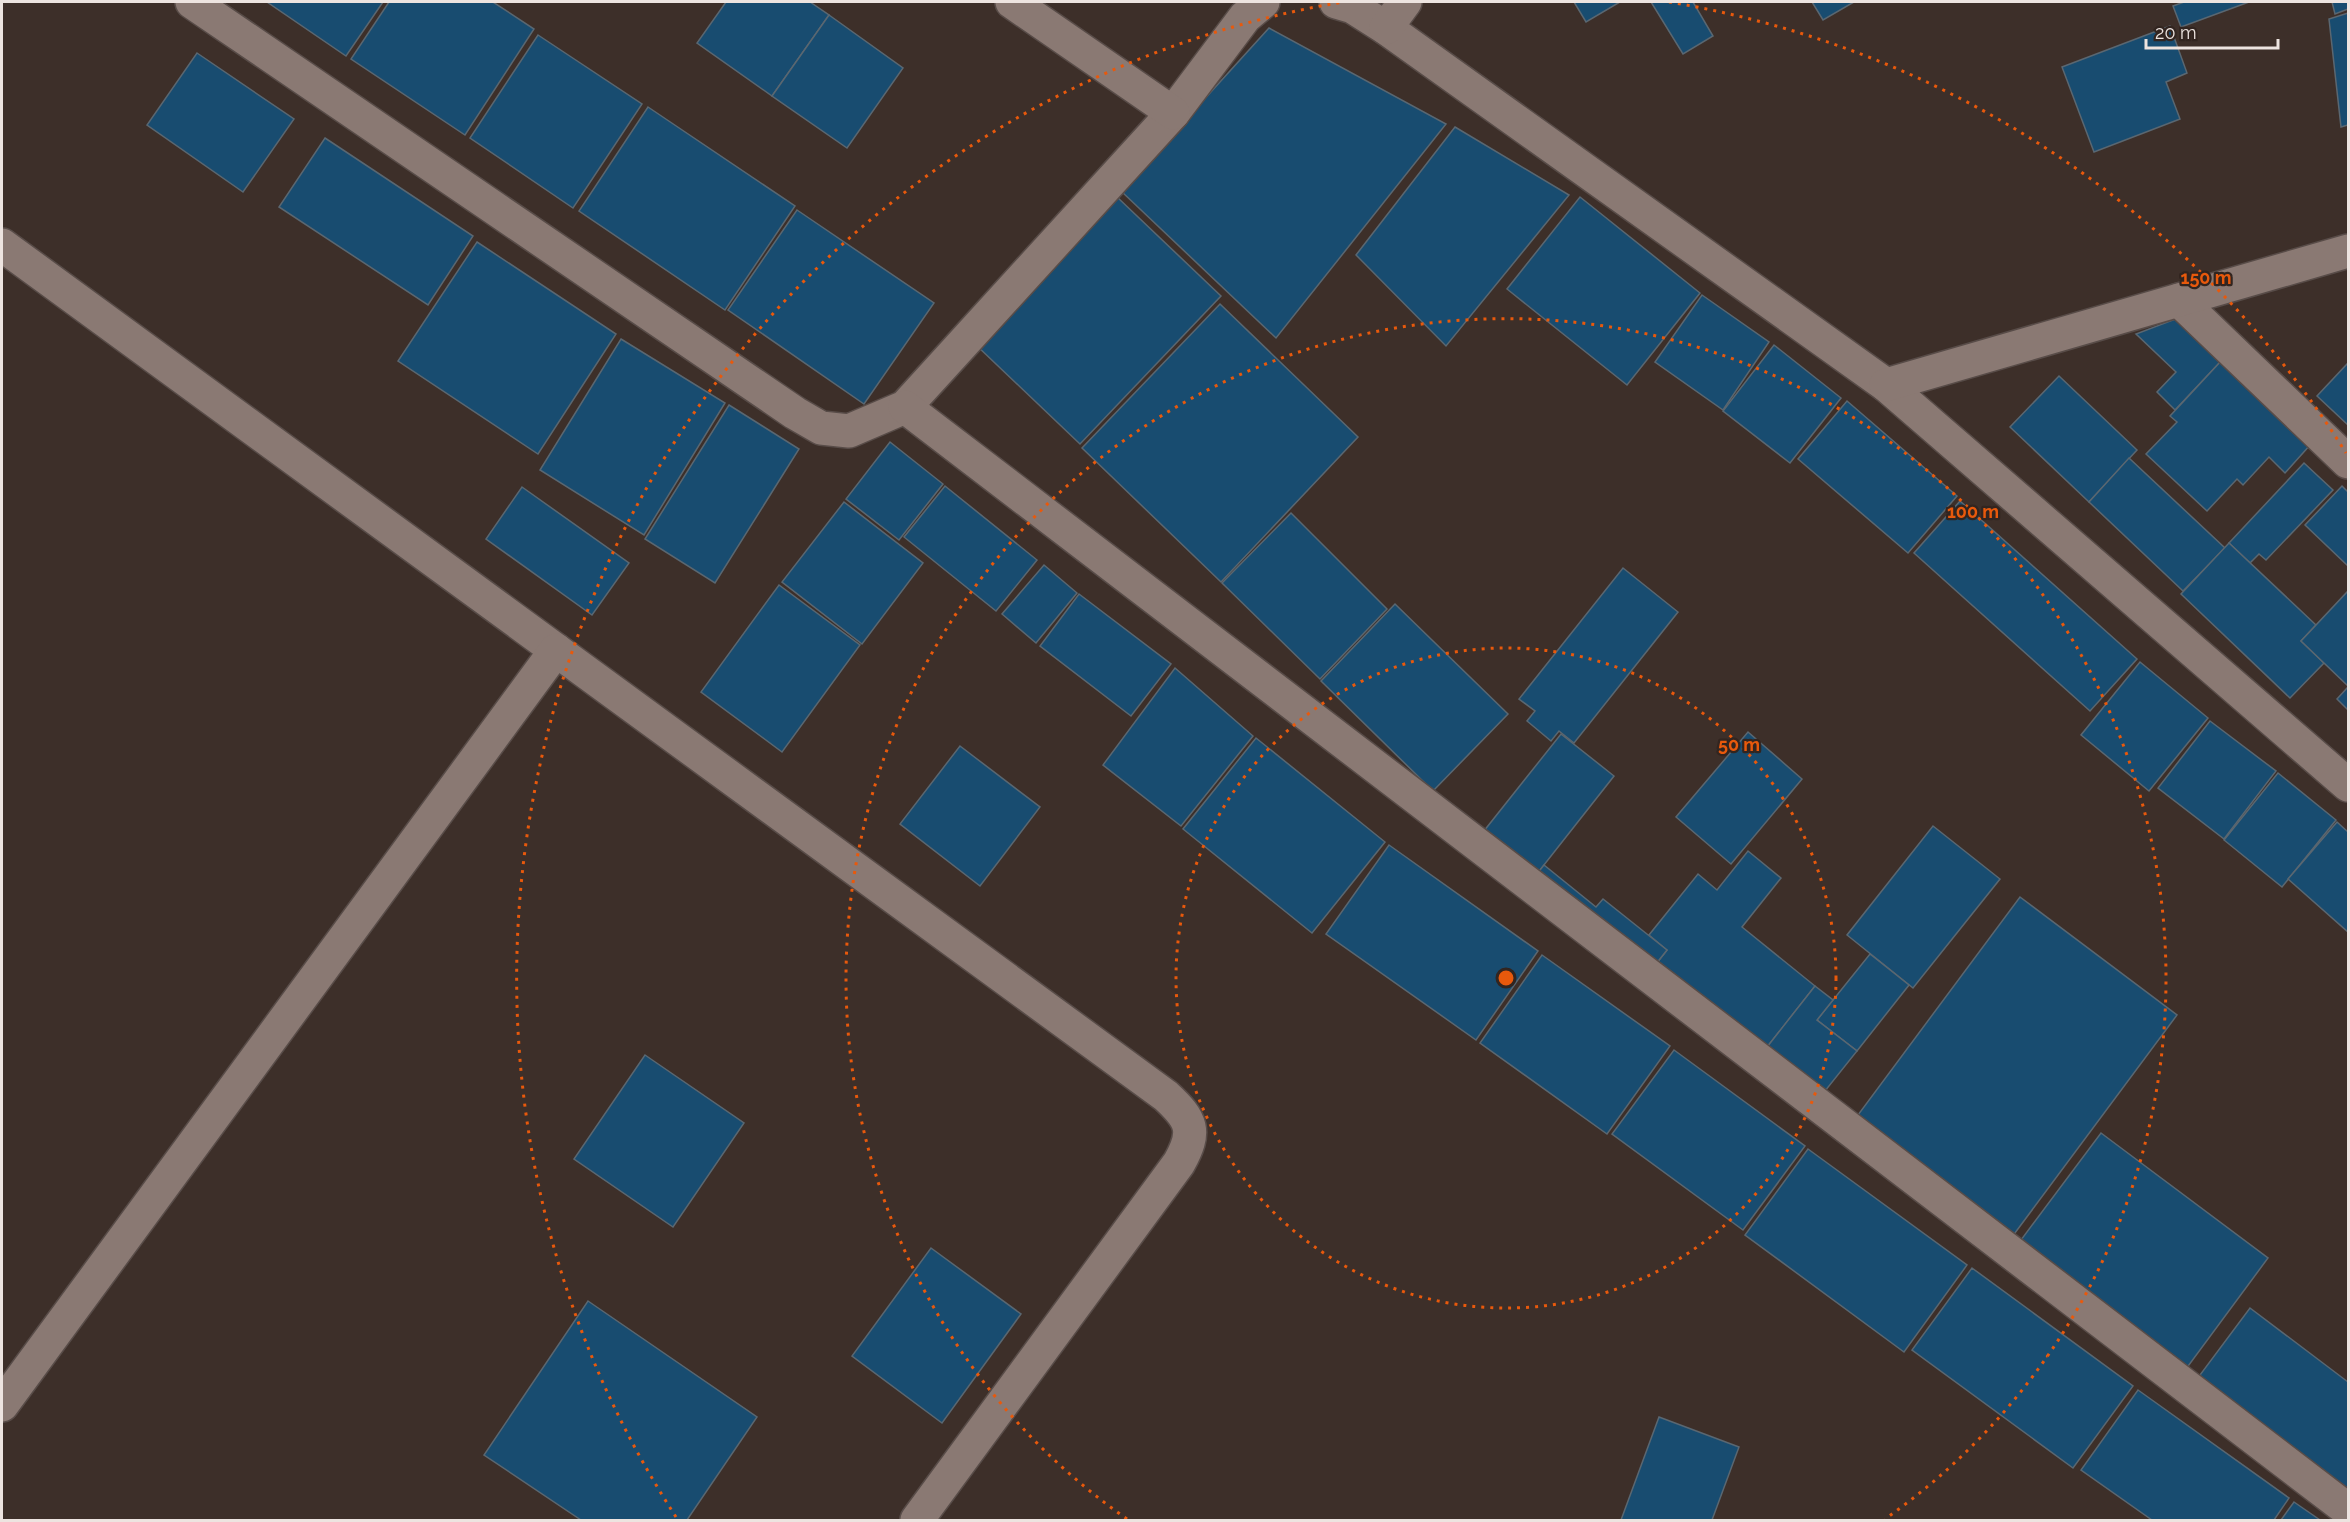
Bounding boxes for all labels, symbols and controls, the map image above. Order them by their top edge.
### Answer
scale bar [2146,12,2278,50]
text: 20 m [2155,22,2197,43]
text: 150 m [2181,267,2232,288]
text: 100 m [1947,501,1999,522]
text: 50 m [1718,734,1760,755]
centre of rings [1496,968,1516,988]

